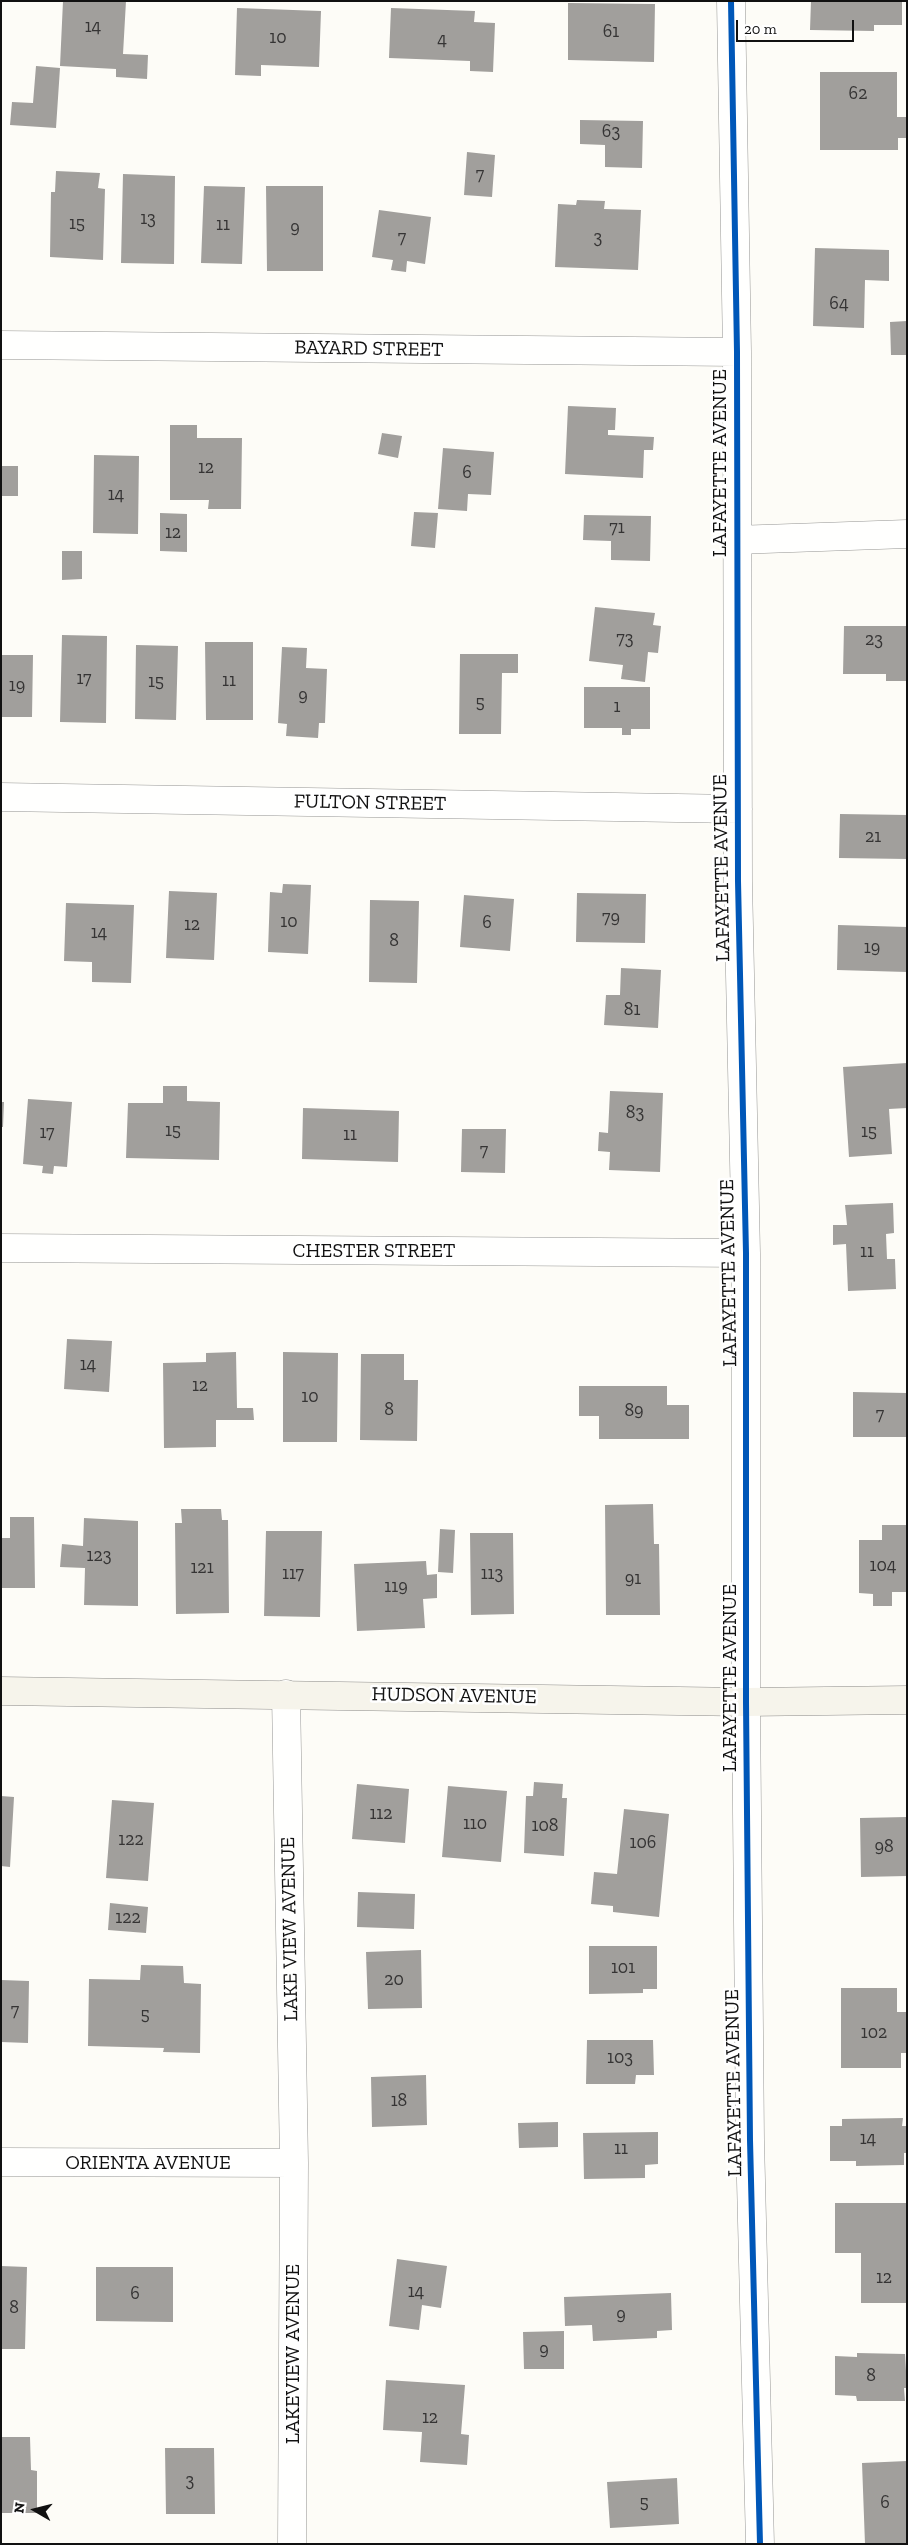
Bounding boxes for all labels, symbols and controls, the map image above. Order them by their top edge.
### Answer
scale bar [738,10,856,42]
house number: 14 [85,16,101,38]
text: 20 m [744,20,777,38]
house number: 61 [603,21,619,43]
house number: 10 [269,27,287,49]
house number: 4 [437,29,447,51]
house number: 62 [849,83,867,105]
house number: 63 [602,121,620,143]
house number: 7 [476,164,484,186]
house number: 13 [140,208,156,230]
house number: 15 [69,213,85,235]
house number: 11 [216,214,230,236]
house number: 9 [290,217,300,239]
house number: 7 [398,227,406,249]
house number: 3 [594,227,602,249]
house number: 64 [829,293,849,315]
street label: BAYARD STREET [294,336,444,362]
street label: LAFAYETTE AVENUE [708,369,732,557]
house number: 12 [198,457,214,479]
house number: 6 [462,462,472,484]
house number: 14 [108,484,124,506]
house number: 71 [609,517,625,539]
house number: 12 [165,522,181,544]
house number: 73 [616,628,634,650]
house number: 23 [865,629,883,651]
house number: 17 [76,668,92,690]
house number: 11 [222,670,236,692]
house number: 15 [148,671,164,693]
house number: 19 [9,675,25,697]
house number: 9 [298,685,308,707]
house number: 5 [475,692,485,714]
house number: 1 [614,696,620,718]
street label: LAFAYETTE AVENUE [708,774,736,962]
street label: FULTON STREET [294,790,446,816]
house number: 21 [865,826,881,848]
house number: 79 [602,907,620,929]
house number: 10 [280,911,298,933]
house number: 6 [482,912,492,934]
house number: 12 [184,914,200,936]
house number: 14 [91,922,107,944]
house number: 8 [389,930,399,952]
house number: 19 [864,937,880,959]
house number: 81 [624,999,640,1021]
house number: 83 [626,1102,644,1124]
house number: 15 [165,1120,181,1142]
house number: 15 [861,1121,877,1143]
house number: 17 [39,1122,55,1144]
house number: 11 [343,1124,357,1146]
house number: 7 [480,1140,488,1162]
street label: LAFAYETTE AVENUE [715,1179,743,1367]
street label: CHESTER STREET [293,1239,455,1263]
house number: 11 [860,1241,874,1263]
house number: 14 [80,1354,96,1376]
house number: 12 [192,1375,208,1397]
house number: 10 [301,1386,319,1408]
house number: 8 [384,1399,394,1421]
house number: 89 [624,1400,644,1422]
house number: 7 [876,1404,884,1426]
house number: 123 [86,1545,112,1567]
house number: 104 [870,1555,896,1577]
house number: 121 [190,1557,214,1579]
house number: 117 [282,1563,304,1585]
house number: 113 [481,1563,503,1585]
house number: 91 [625,1568,641,1590]
house number: 119 [384,1576,408,1598]
street label: LAFAYETTE AVENUE [718,1584,742,1772]
street label: HUDSON AVENUE [371,1683,537,1709]
house number: 112 [369,1803,393,1825]
house number: 110 [463,1813,487,1835]
house number: 108 [532,1815,558,1837]
house number: 122 [118,1829,144,1851]
house number: 106 [630,1832,656,1854]
house number: 98 [874,1836,894,1858]
street label: LAKE VIEW AVENUE [276,1837,304,2021]
house number: 122 [115,1907,141,1929]
house number: 101 [611,1957,635,1979]
house number: 20 [384,1969,404,1991]
street label: LAFAYETTE AVENUE [720,1989,748,2177]
house number: 7 [11,2000,19,2022]
house number: 5 [140,2004,150,2026]
house number: 102 [861,2022,887,2044]
house number: 103 [607,2047,633,2069]
house number: 18 [391,2090,407,2112]
house number: 14 [860,2128,876,2150]
house number: 11 [614,2138,628,2160]
street label: ORIENTA AVENUE [65,2151,231,2175]
street label: LAKEVIEW AVENUE [281,2264,305,2444]
house number: 12 [876,2267,892,2289]
house number: 14 [408,2281,424,2303]
house number: 6 [130,2283,140,2305]
house number: 8 [9,2297,19,2319]
house number: 9 [616,2304,626,2326]
house number: 9 [539,2339,549,2361]
house number: 8 [866,2365,876,2387]
house number: 12 [422,2407,438,2429]
house number: 3 [186,2470,194,2492]
north arrow [10,2485,60,2535]
house number: 5 [639,2492,649,2514]
house number: 6 [880,2492,890,2514]
text: N [10,2501,29,2514]

